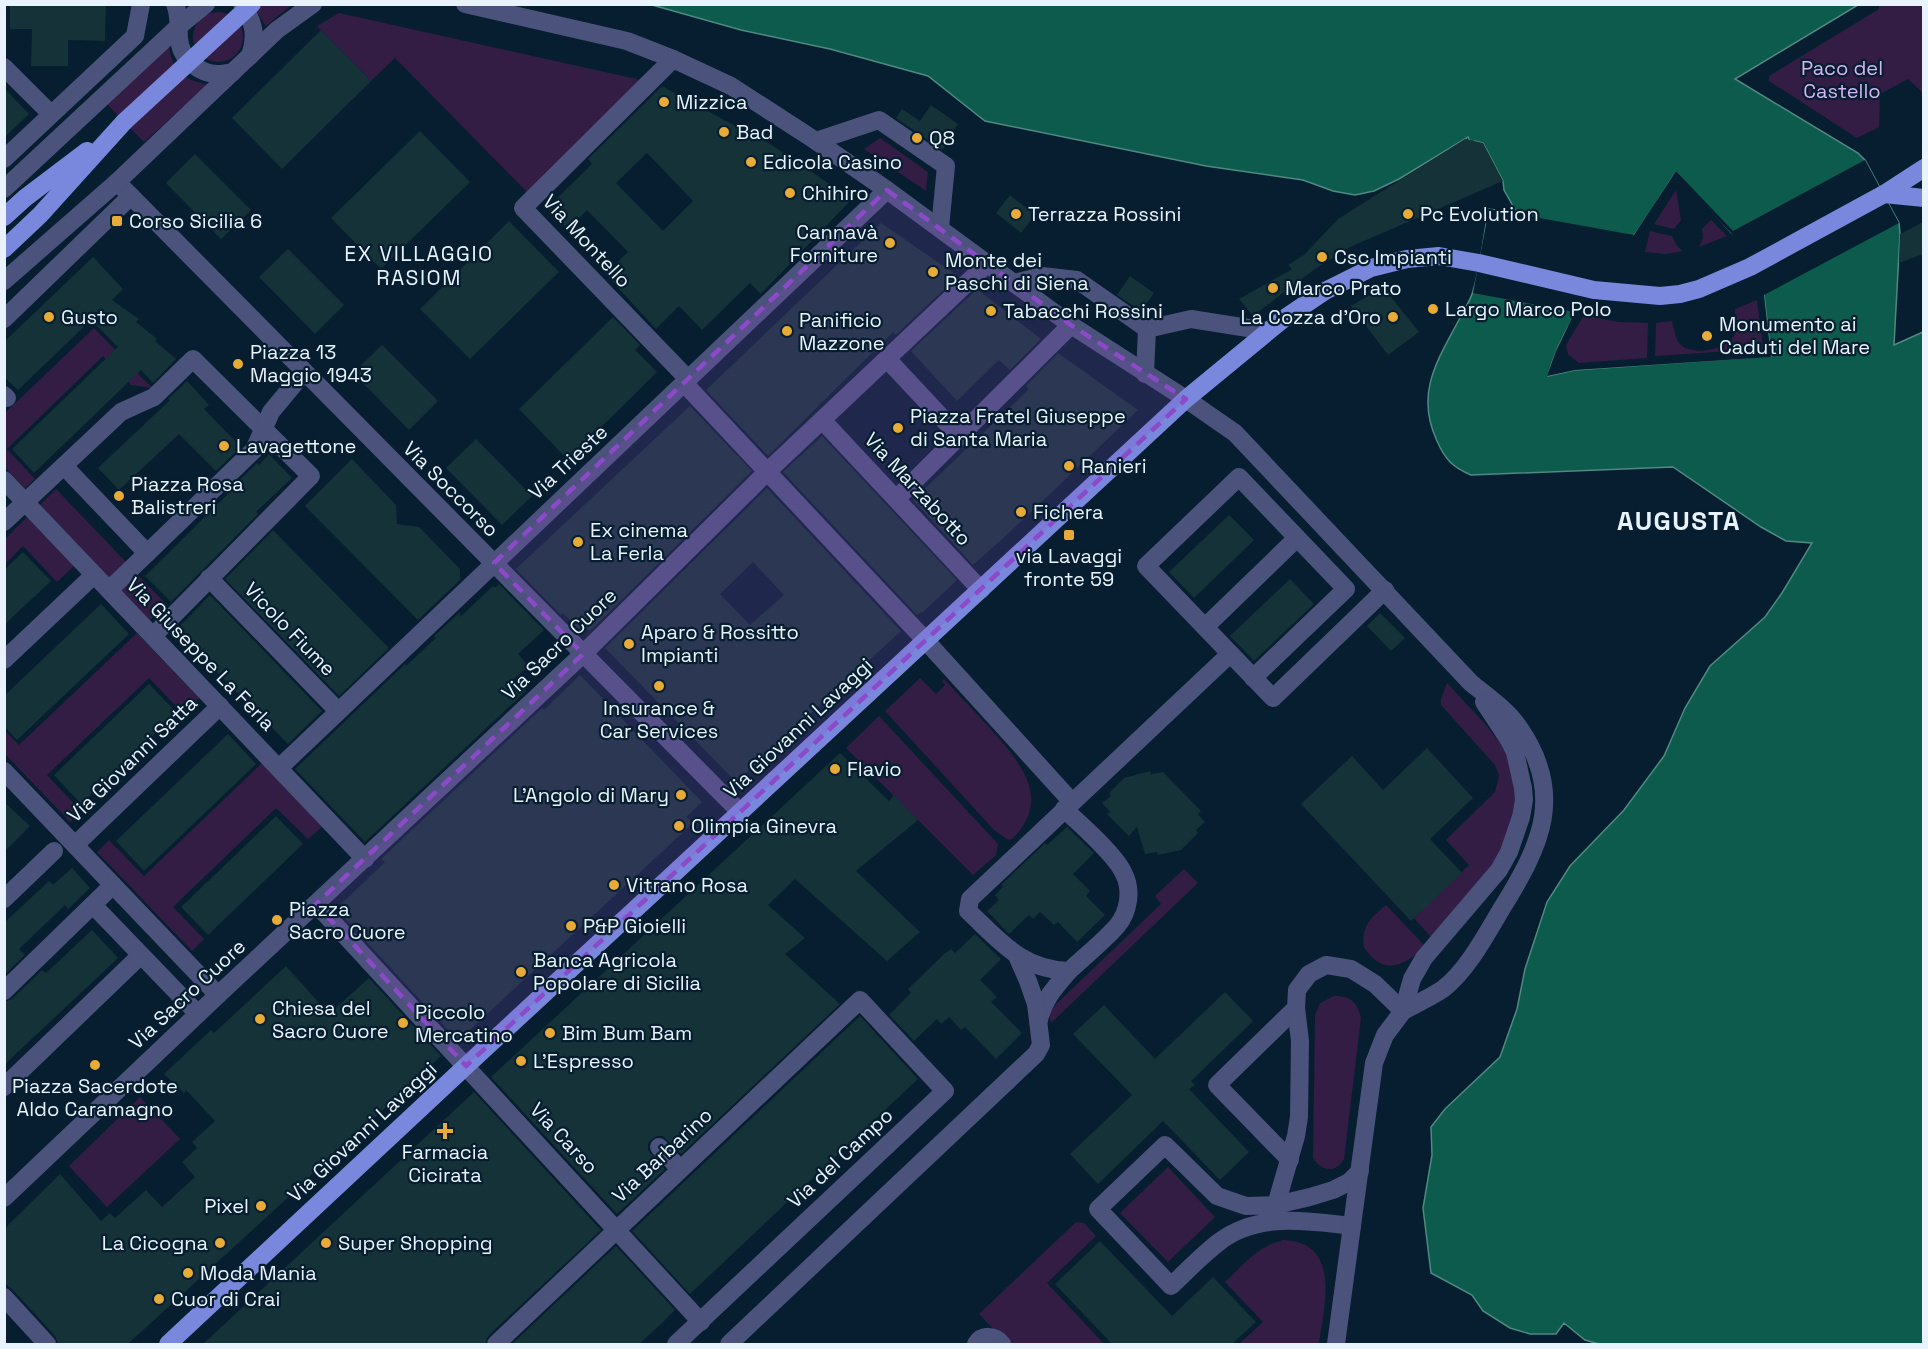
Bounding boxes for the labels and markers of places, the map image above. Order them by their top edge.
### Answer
place label: Mizzica [676,89,747,115]
marker: Mizzica [657,95,671,109]
place label: Bad [736,119,773,145]
marker: Bad [717,125,731,139]
place label: Q8 [929,125,955,151]
marker: Q8 [910,131,924,145]
place label: Edicola Casino [763,149,902,175]
marker: Edicola Casino [744,155,758,169]
place label: Chihiro [802,180,869,206]
marker: Chihiro [783,186,797,200]
place label: Terrazza Rossini [1028,201,1181,227]
place label: Pc Evolution [1420,201,1539,227]
marker: Terrazza Rossini [1009,207,1023,221]
marker: Pc Evolution [1401,207,1415,221]
place label: Corso Sicilia 6 [129,208,262,234]
marker: Corso Sicilia 6 [110,214,124,228]
place label: Cannavà Forniture [790,219,878,268]
marker: Cannavà Forniture [883,236,897,250]
place label: Csc Impianti [1334,244,1452,270]
place label: Monte dei Paschi di Siena [945,247,1089,296]
marker: Csc Impianti [1315,250,1329,264]
marker: Monte dei Paschi di Siena [926,265,940,279]
place label: Marco Prato [1285,275,1402,301]
marker: Marco Prato [1266,281,1280,295]
place label: Largo Marco Polo [1445,296,1612,322]
place label: Tabacchi Rossini [1003,298,1163,324]
marker: Largo Marco Polo [1426,302,1440,316]
place label: Gusto [61,304,118,330]
marker: Tabacchi Rossini [984,304,998,318]
place label: La Cozza d'Oro [1241,304,1381,330]
place label: Panificio Mazzone [799,307,885,356]
marker: Gusto [42,310,56,324]
marker: La Cozza d'Oro [1386,310,1400,324]
place label: Monumento ai Caduti del Mare [1719,311,1870,360]
marker: Panificio Mazzone [780,324,794,338]
marker: Monumento ai Caduti del Mare [1700,329,1714,343]
place label: Piazza 13 Maggio 1943 [250,339,372,388]
marker: Piazza 13 Maggio 1943 [231,357,245,371]
place label: Piazza Fratel Giuseppe di Santa Maria [910,403,1126,452]
marker: Piazza Fratel Giuseppe di Santa Maria [891,421,905,435]
place label: Lavagettone [236,433,356,459]
marker: Lavagettone [217,439,231,453]
place label: Ranieri [1081,453,1147,479]
marker: Ranieri [1062,459,1076,473]
place label: Piazza Rosa Balistreri [131,471,244,520]
marker: Piazza Rosa Balistreri [112,489,126,503]
place label: Fichera [1033,499,1103,525]
marker: Fichera [1014,505,1028,519]
place label: Ex cinema La Ferla [590,517,688,566]
marker: via Lavaggi fronte 59 [1062,528,1076,542]
marker: Ex cinema La Ferla [571,535,585,549]
place label: via Lavaggi fronte 59 [1016,543,1122,592]
place label: Aparo & Rossitto Impianti [641,619,799,668]
marker: Aparo & Rossitto Impianti [622,637,636,651]
marker: Insurance & Car Services [652,679,666,693]
place label: Insurance & Car Services [600,695,718,744]
place label: Flavio [847,756,902,782]
marker: Flavio [828,762,842,776]
place label: L'Angolo di Mary [513,782,669,808]
marker: L'Angolo di Mary [674,788,688,802]
place label: Olimpia Ginevra [691,813,837,839]
marker: Olimpia Ginevra [672,819,686,833]
place label: Vitrano Rosa [626,872,748,898]
marker: Vitrano Rosa [607,878,621,892]
place label: Piazza Sacro Cuore [289,896,406,945]
marker: Piazza Sacro Cuore [270,913,284,927]
place label: P&P Gioielli [583,913,686,939]
marker: P&P Gioielli [564,919,578,933]
place label: Banca Agricola Popolare di Sicilia [533,947,701,996]
marker: Banca Agricola Popolare di Sicilia [514,965,528,979]
place label: Chiesa del Sacro Cuore [272,995,389,1044]
place label: Piccolo Mercatino [415,999,513,1048]
marker: Chiesa del Sacro Cuore [253,1012,267,1026]
marker: Piccolo Mercatino [396,1016,410,1030]
place label: Bim Bum Bam [562,1020,692,1046]
marker: Bim Bum Bam [543,1026,557,1040]
place label: L'Espresso [533,1048,634,1074]
marker: L'Espresso [514,1054,528,1068]
marker: Piazza Sacerdote Aldo Caramagno [88,1058,102,1072]
place label: Piazza Sacerdote Aldo Caramagno [12,1073,178,1122]
marker: Farmacia Cicirata [438,1124,452,1138]
place label: Farmacia Cicirata [402,1139,488,1188]
place label: Pixel [204,1193,249,1219]
marker: Pixel [254,1199,268,1213]
place label: La Cicogna [102,1230,208,1256]
place label: Super Shopping [338,1230,493,1256]
marker: La Cicogna [213,1236,227,1250]
marker: Super Shopping [319,1236,333,1250]
place label: Moda Mania [200,1260,317,1286]
marker: Moda Mania [181,1266,195,1280]
place label: Cuor di Crai [171,1286,280,1312]
marker: Cuor di Crai [152,1292,166,1306]

